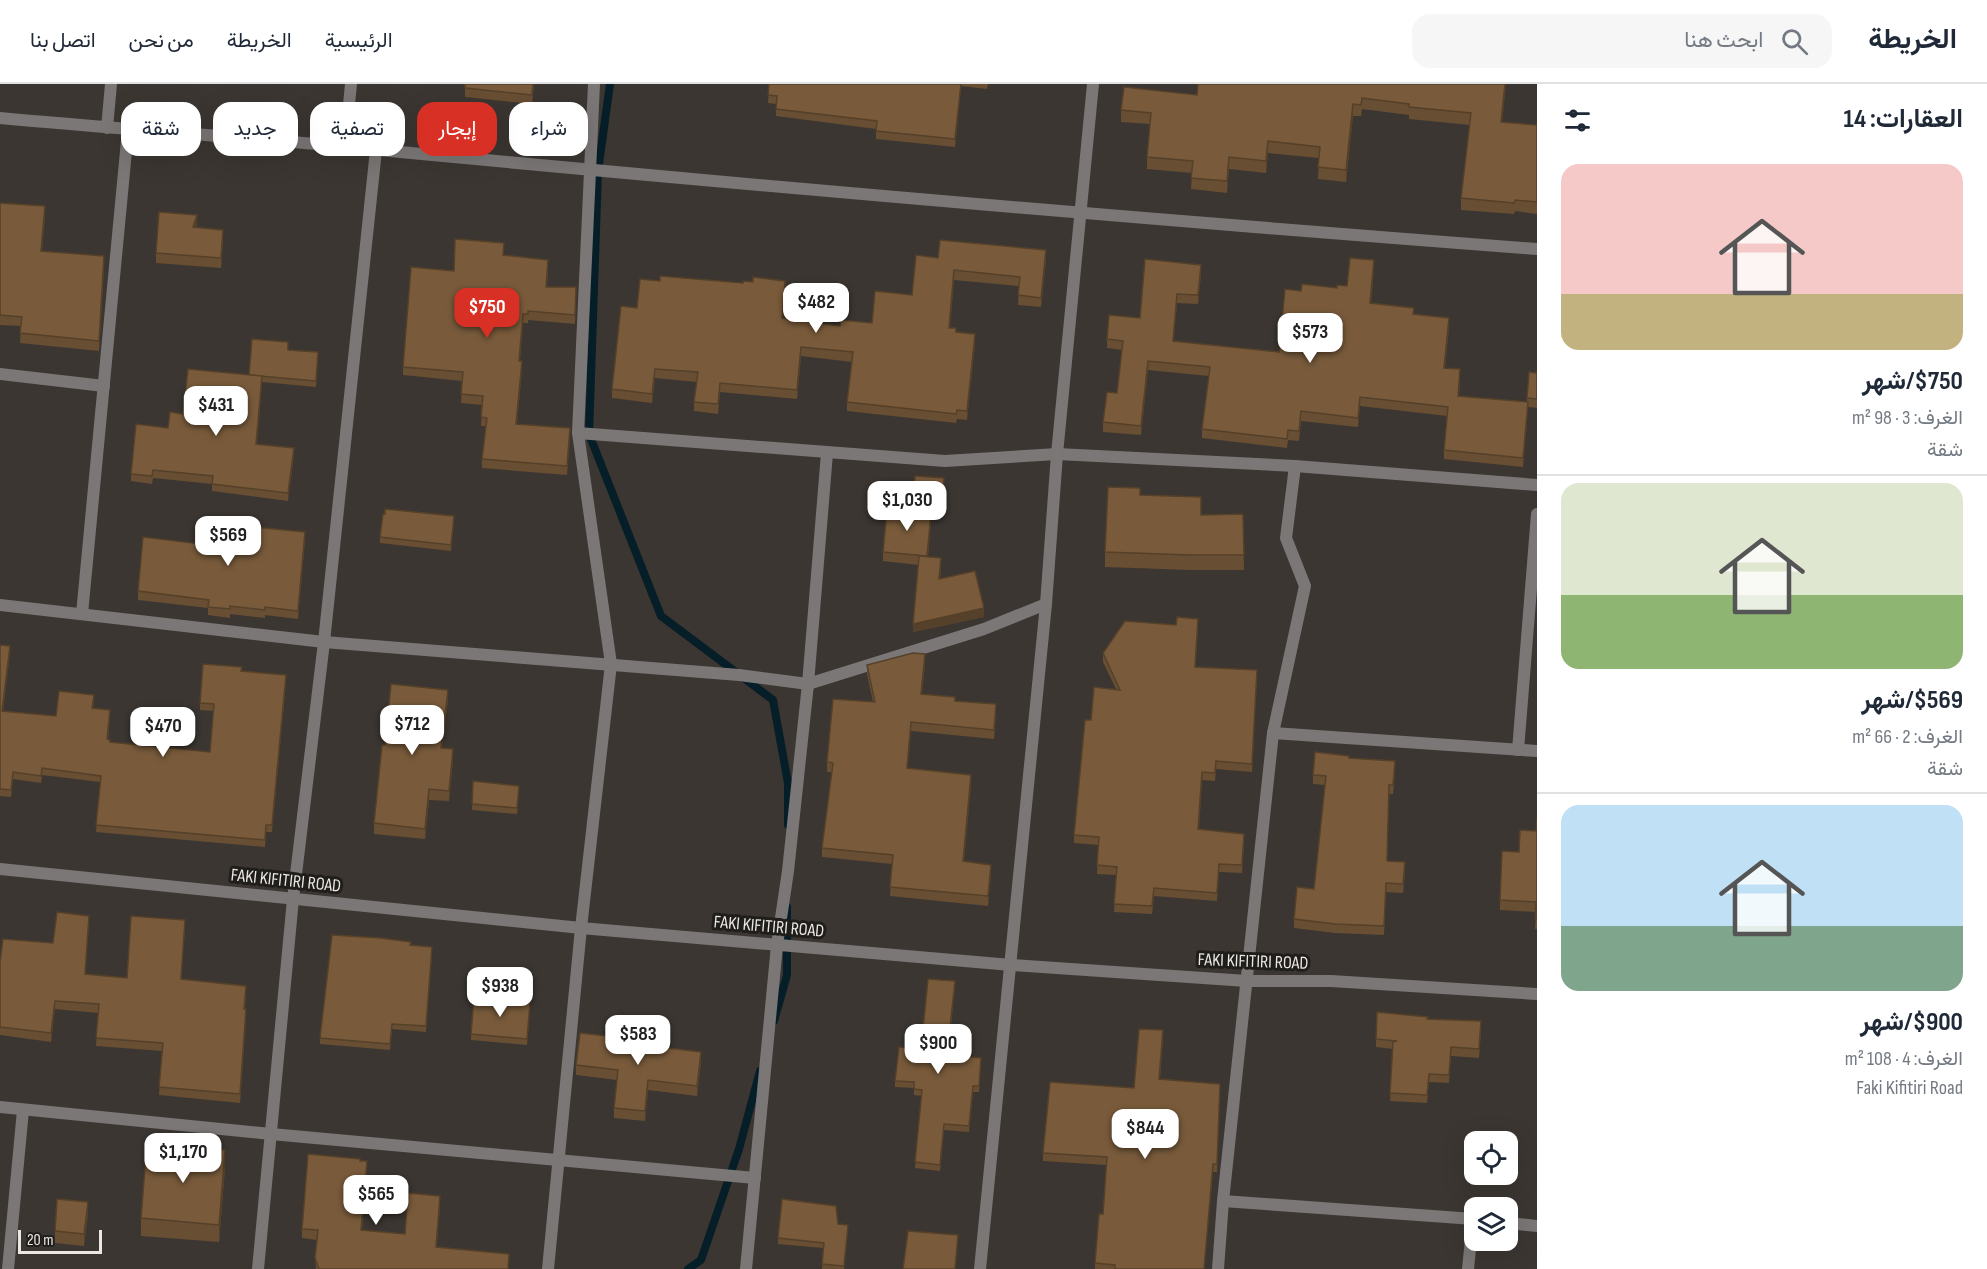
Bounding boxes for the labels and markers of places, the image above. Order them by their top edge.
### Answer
pin: $482 [780,283,852,334]
pin: $750 [451,288,523,339]
pin: $573 [1274,313,1346,364]
pin: $431 [180,386,252,437]
pin: $1,030 [858,481,956,532]
pin: $569 [192,516,264,567]
pin: $712 [376,705,448,756]
pin: $470 [127,707,199,758]
pin: $938 [464,967,536,1018]
pin: $583 [602,1015,674,1066]
pin: $900 [902,1024,974,1075]
pin: $844 [1109,1109,1181,1160]
pin: $1,170 [134,1133,232,1184]
pin: $565 [340,1175,412,1226]

